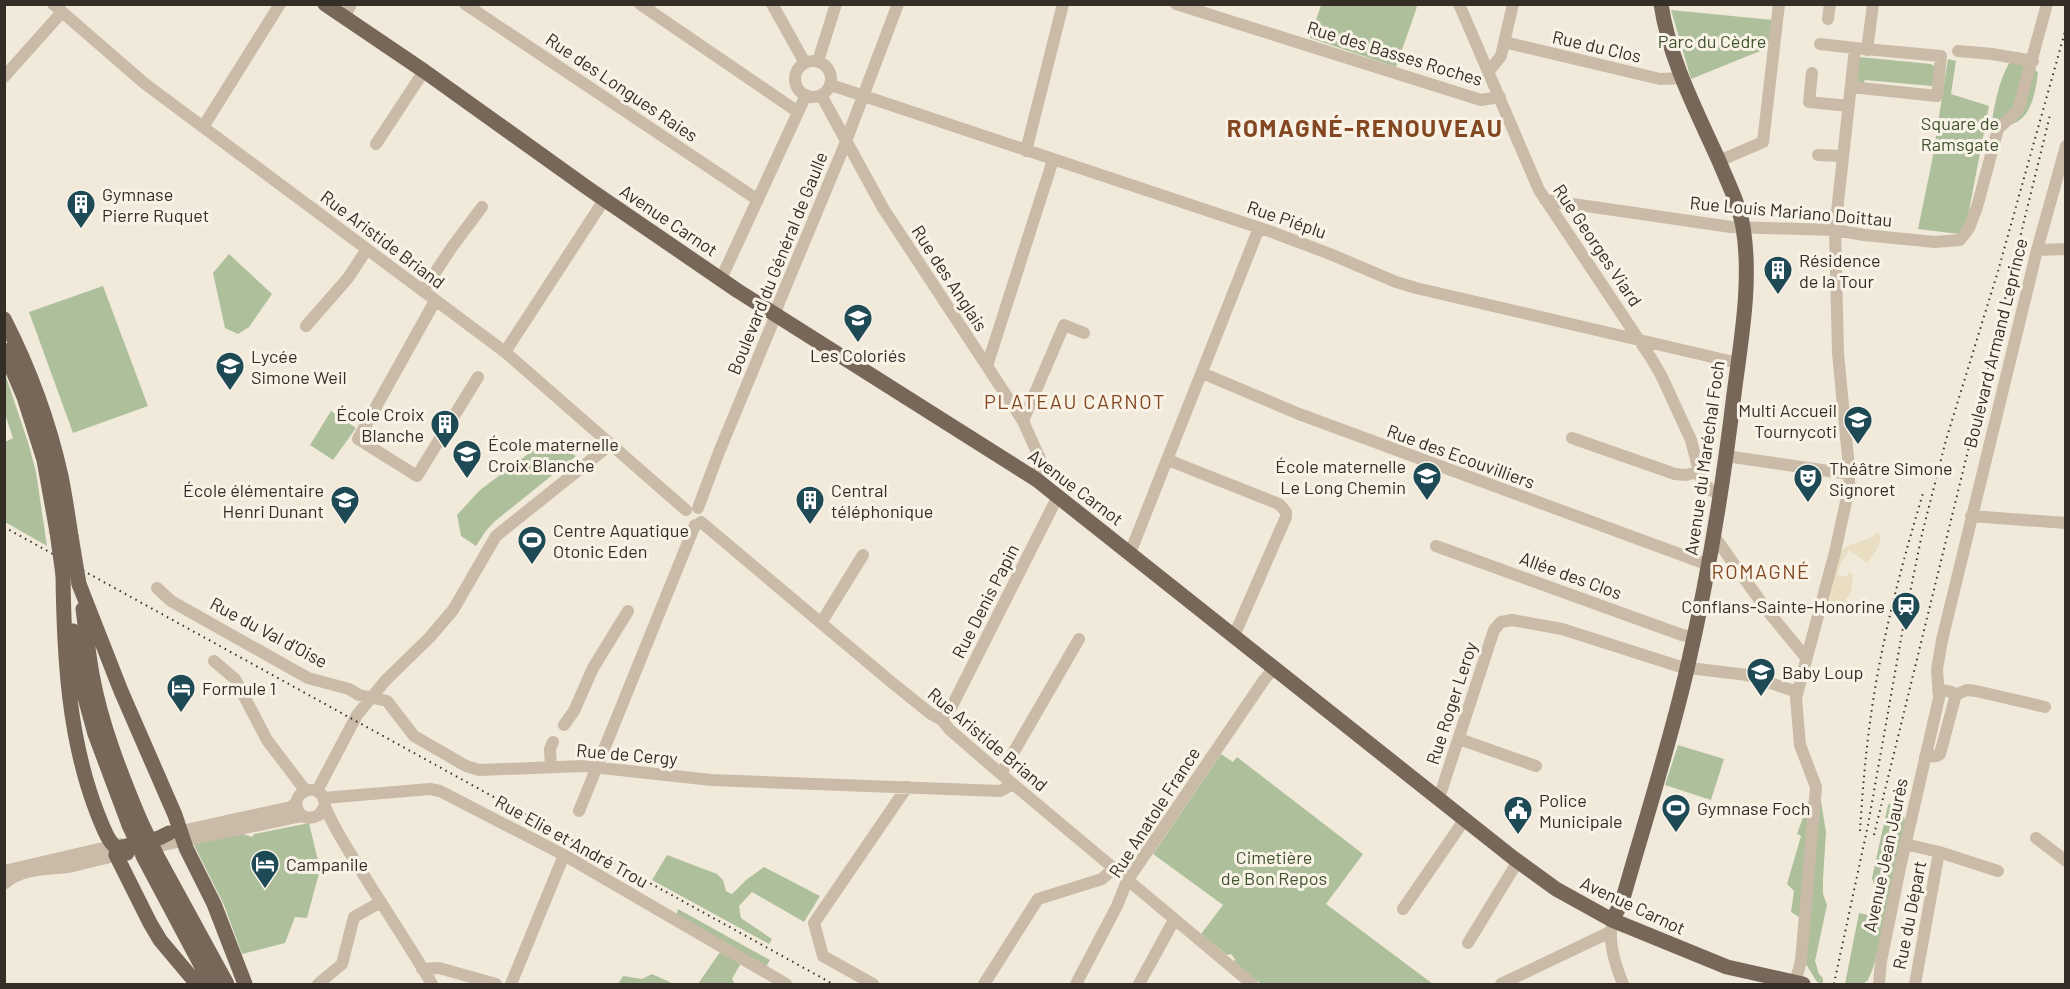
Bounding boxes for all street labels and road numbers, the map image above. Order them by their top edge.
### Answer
street label: Rue des Basses Roches [1305,16,1485,90]
street label: Rue du Clos [1550,25,1644,67]
street label: Rue des Longues Raies [542,28,702,146]
street label: Boulevard du Général de Gaulle [722,148,832,378]
street label: Avenue Carnot [616,179,722,261]
street label: Rue Georges Viard [1549,180,1647,310]
street label: Rue Aristide Briand [317,185,449,293]
street label: Rue Louis Mariano Doittau [1689,191,1893,231]
street label: Rue Piéplu [1244,195,1330,243]
street label: Rue des Anglais [907,221,993,335]
street label: Boulevard Armand Leprince [1958,236,2032,450]
street label: Avenue du Maréchal Foch [1679,359,1729,557]
street label: Rue des Ecouvilliers [1384,419,1538,493]
street label: Avenue Carnot [1024,444,1128,530]
street label: Rue Denis Papin [947,540,1023,662]
street label: Allée des Clos [1517,546,1625,604]
street label: Rue du Val d'Oise [207,592,331,672]
street label: Rue Roger Leroy [1421,639,1481,767]
street label: Rue Aristide Briand [924,682,1052,796]
street label: Rue de Cergy [575,739,679,769]
street label: Rue Anatole France [1104,743,1204,881]
street label: Avenue Jean Jaurès [1858,776,1912,934]
street label: Rue Elie et André Trou [492,790,652,892]
street label: Rue du Départ [1888,859,1930,971]
street label: Avenue Carnot [1577,871,1689,939]

